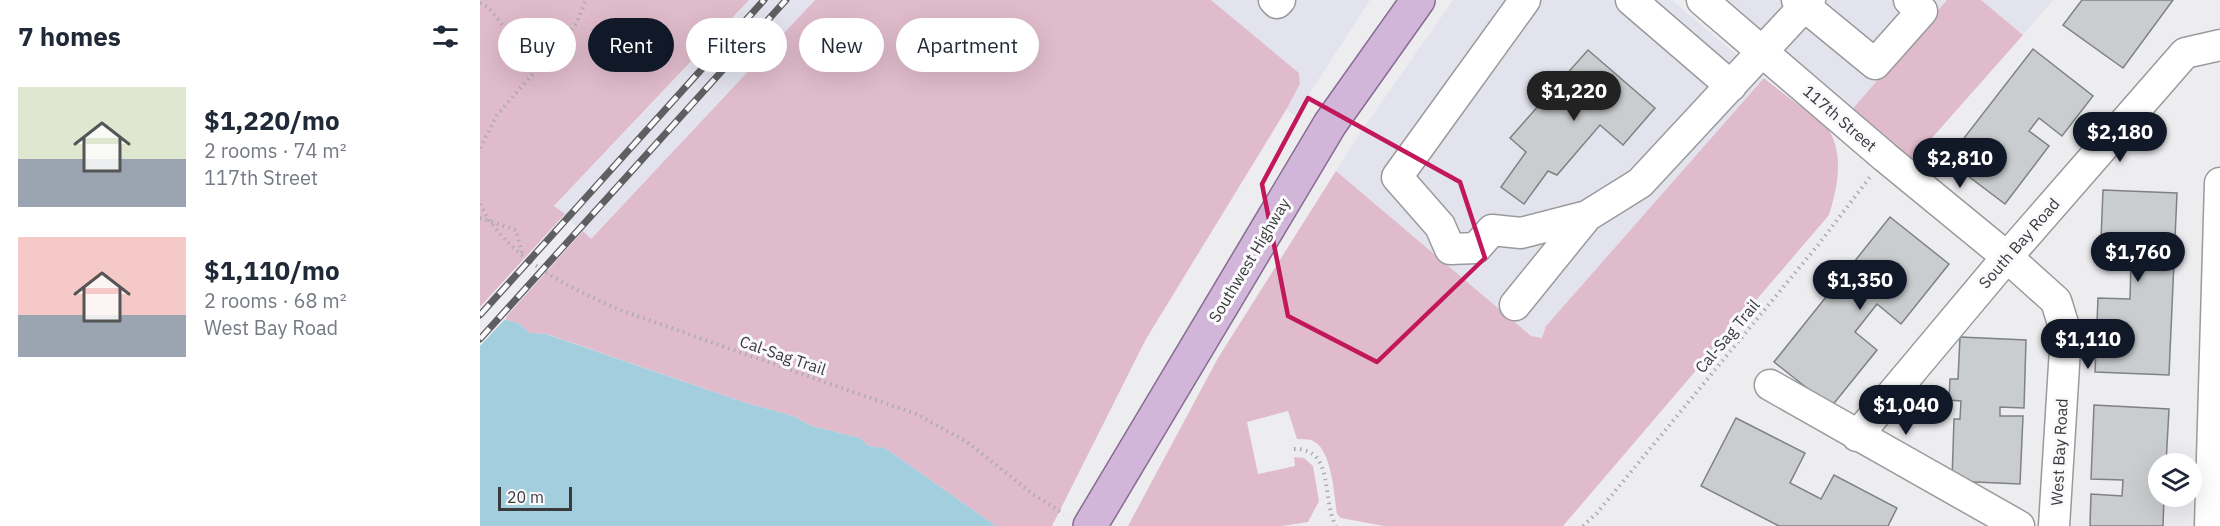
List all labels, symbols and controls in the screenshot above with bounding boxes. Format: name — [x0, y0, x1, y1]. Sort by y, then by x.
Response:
chip: Buy — [498, 18, 576, 72]
chip: Rent — [588, 18, 674, 72]
chip: Filters — [686, 18, 787, 72]
chip: New — [799, 18, 884, 72]
chip: Apartment — [896, 18, 1039, 72]
text: 7 homes — [18, 19, 121, 53]
icon: filters — [429, 20, 462, 53]
pin: $1,220 — [1525, 71, 1623, 122]
text: $1,220 — [1541, 77, 1607, 104]
street label: 117th Street — [1799, 81, 1881, 155]
text: $1,220/mo — [204, 103, 340, 137]
icon: home — [66, 111, 138, 183]
pin: $2,180 — [2071, 112, 2169, 163]
text: $2,180 — [2087, 118, 2153, 145]
text: 2 rooms · 74 m² — [204, 137, 347, 164]
pin: $2,810 — [1911, 138, 2009, 189]
text: $2,810 — [1927, 144, 1993, 171]
text: 117th Street — [204, 164, 318, 191]
street label: Southwest Highway — [1204, 194, 1294, 326]
street label: South Bay Road — [1974, 194, 2064, 292]
pin: $1,760 — [2089, 232, 2187, 283]
text: $1,760 — [2105, 238, 2171, 265]
text: $1,110/mo — [204, 253, 340, 287]
pin: $1,350 — [1811, 260, 1909, 311]
icon: home — [66, 261, 138, 333]
text: $1,350 — [1827, 266, 1893, 293]
text: 2 rooms · 68 m² — [204, 287, 347, 314]
street label: Cal-Sag Trail — [1690, 295, 1764, 377]
text: West Bay Road — [204, 314, 338, 341]
pin: $1,110 — [2039, 319, 2137, 370]
text: $1,110 — [2055, 325, 2121, 352]
street label: Cal-Sag Trail — [737, 331, 829, 379]
pin: $1,040 — [1857, 385, 1955, 436]
text: $1,040 — [1873, 391, 1939, 418]
street label: West Bay Road — [2046, 398, 2072, 506]
map controls — [2148, 453, 2202, 507]
button: layers — [2148, 453, 2202, 507]
scale bar — [498, 484, 572, 512]
text: 20 m — [507, 487, 544, 507]

